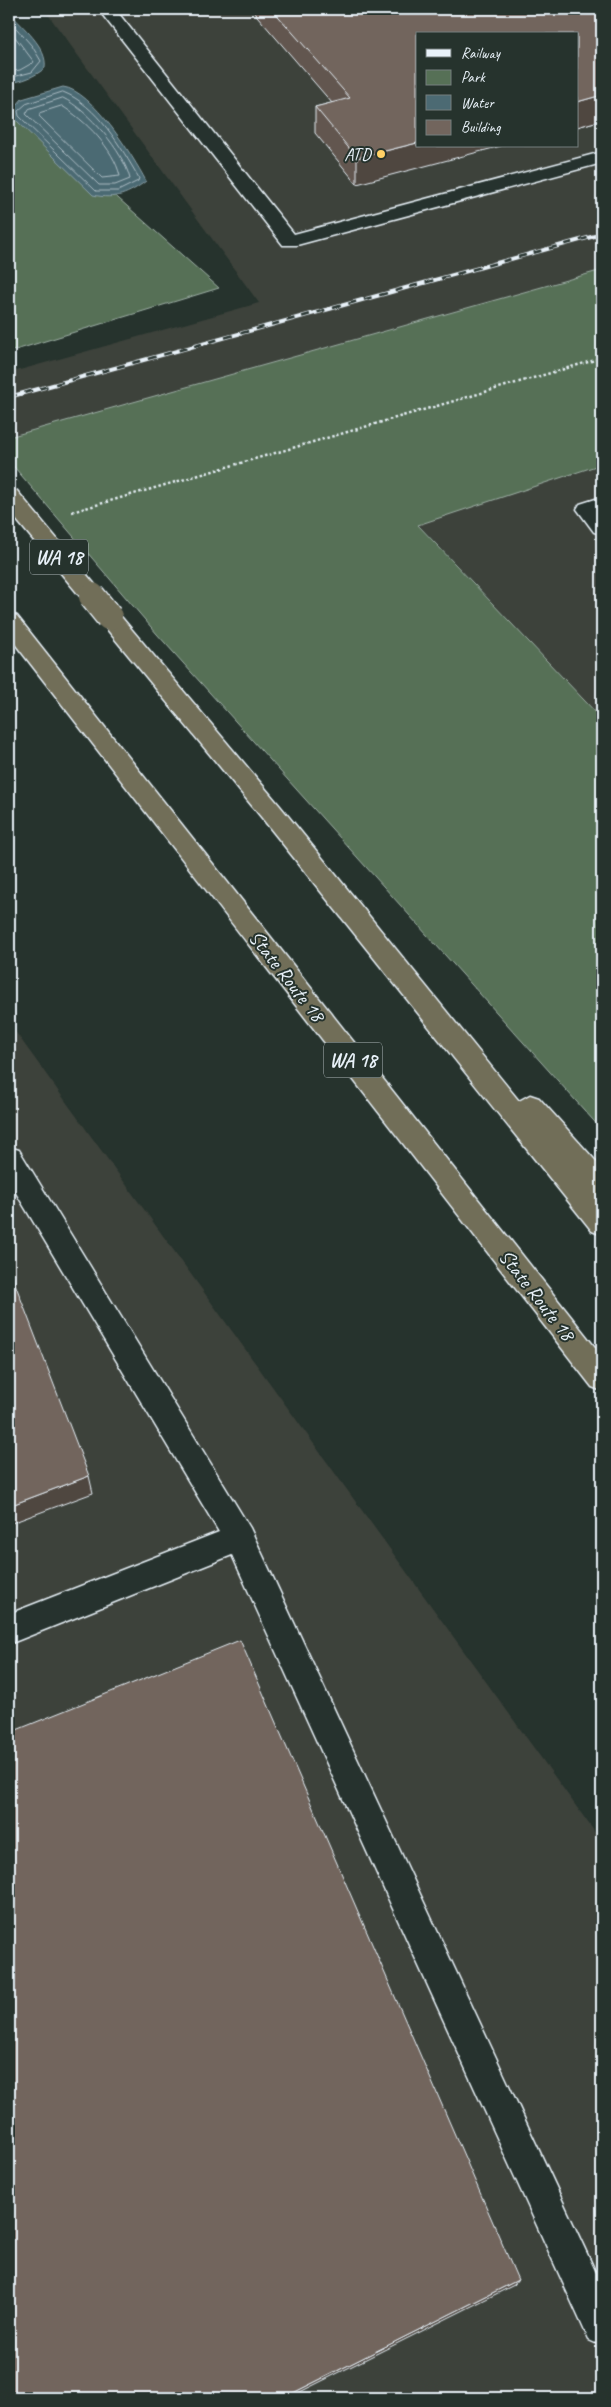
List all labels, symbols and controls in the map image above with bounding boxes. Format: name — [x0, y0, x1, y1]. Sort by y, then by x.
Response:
legend — [416, 32, 578, 148]
text: Railway — [461, 44, 502, 63]
text: Park — [461, 68, 486, 87]
text: Water — [461, 94, 495, 113]
text: Building — [461, 118, 501, 137]
place label: ATD — [344, 143, 373, 165]
marker: ATD — [375, 148, 387, 160]
road number: WA 18 — [30, 540, 88, 574]
street label: State Route 18 — [243, 925, 332, 1029]
road number: WA 18 — [324, 1042, 382, 1078]
street label: State Route 18 — [493, 1244, 582, 1348]

